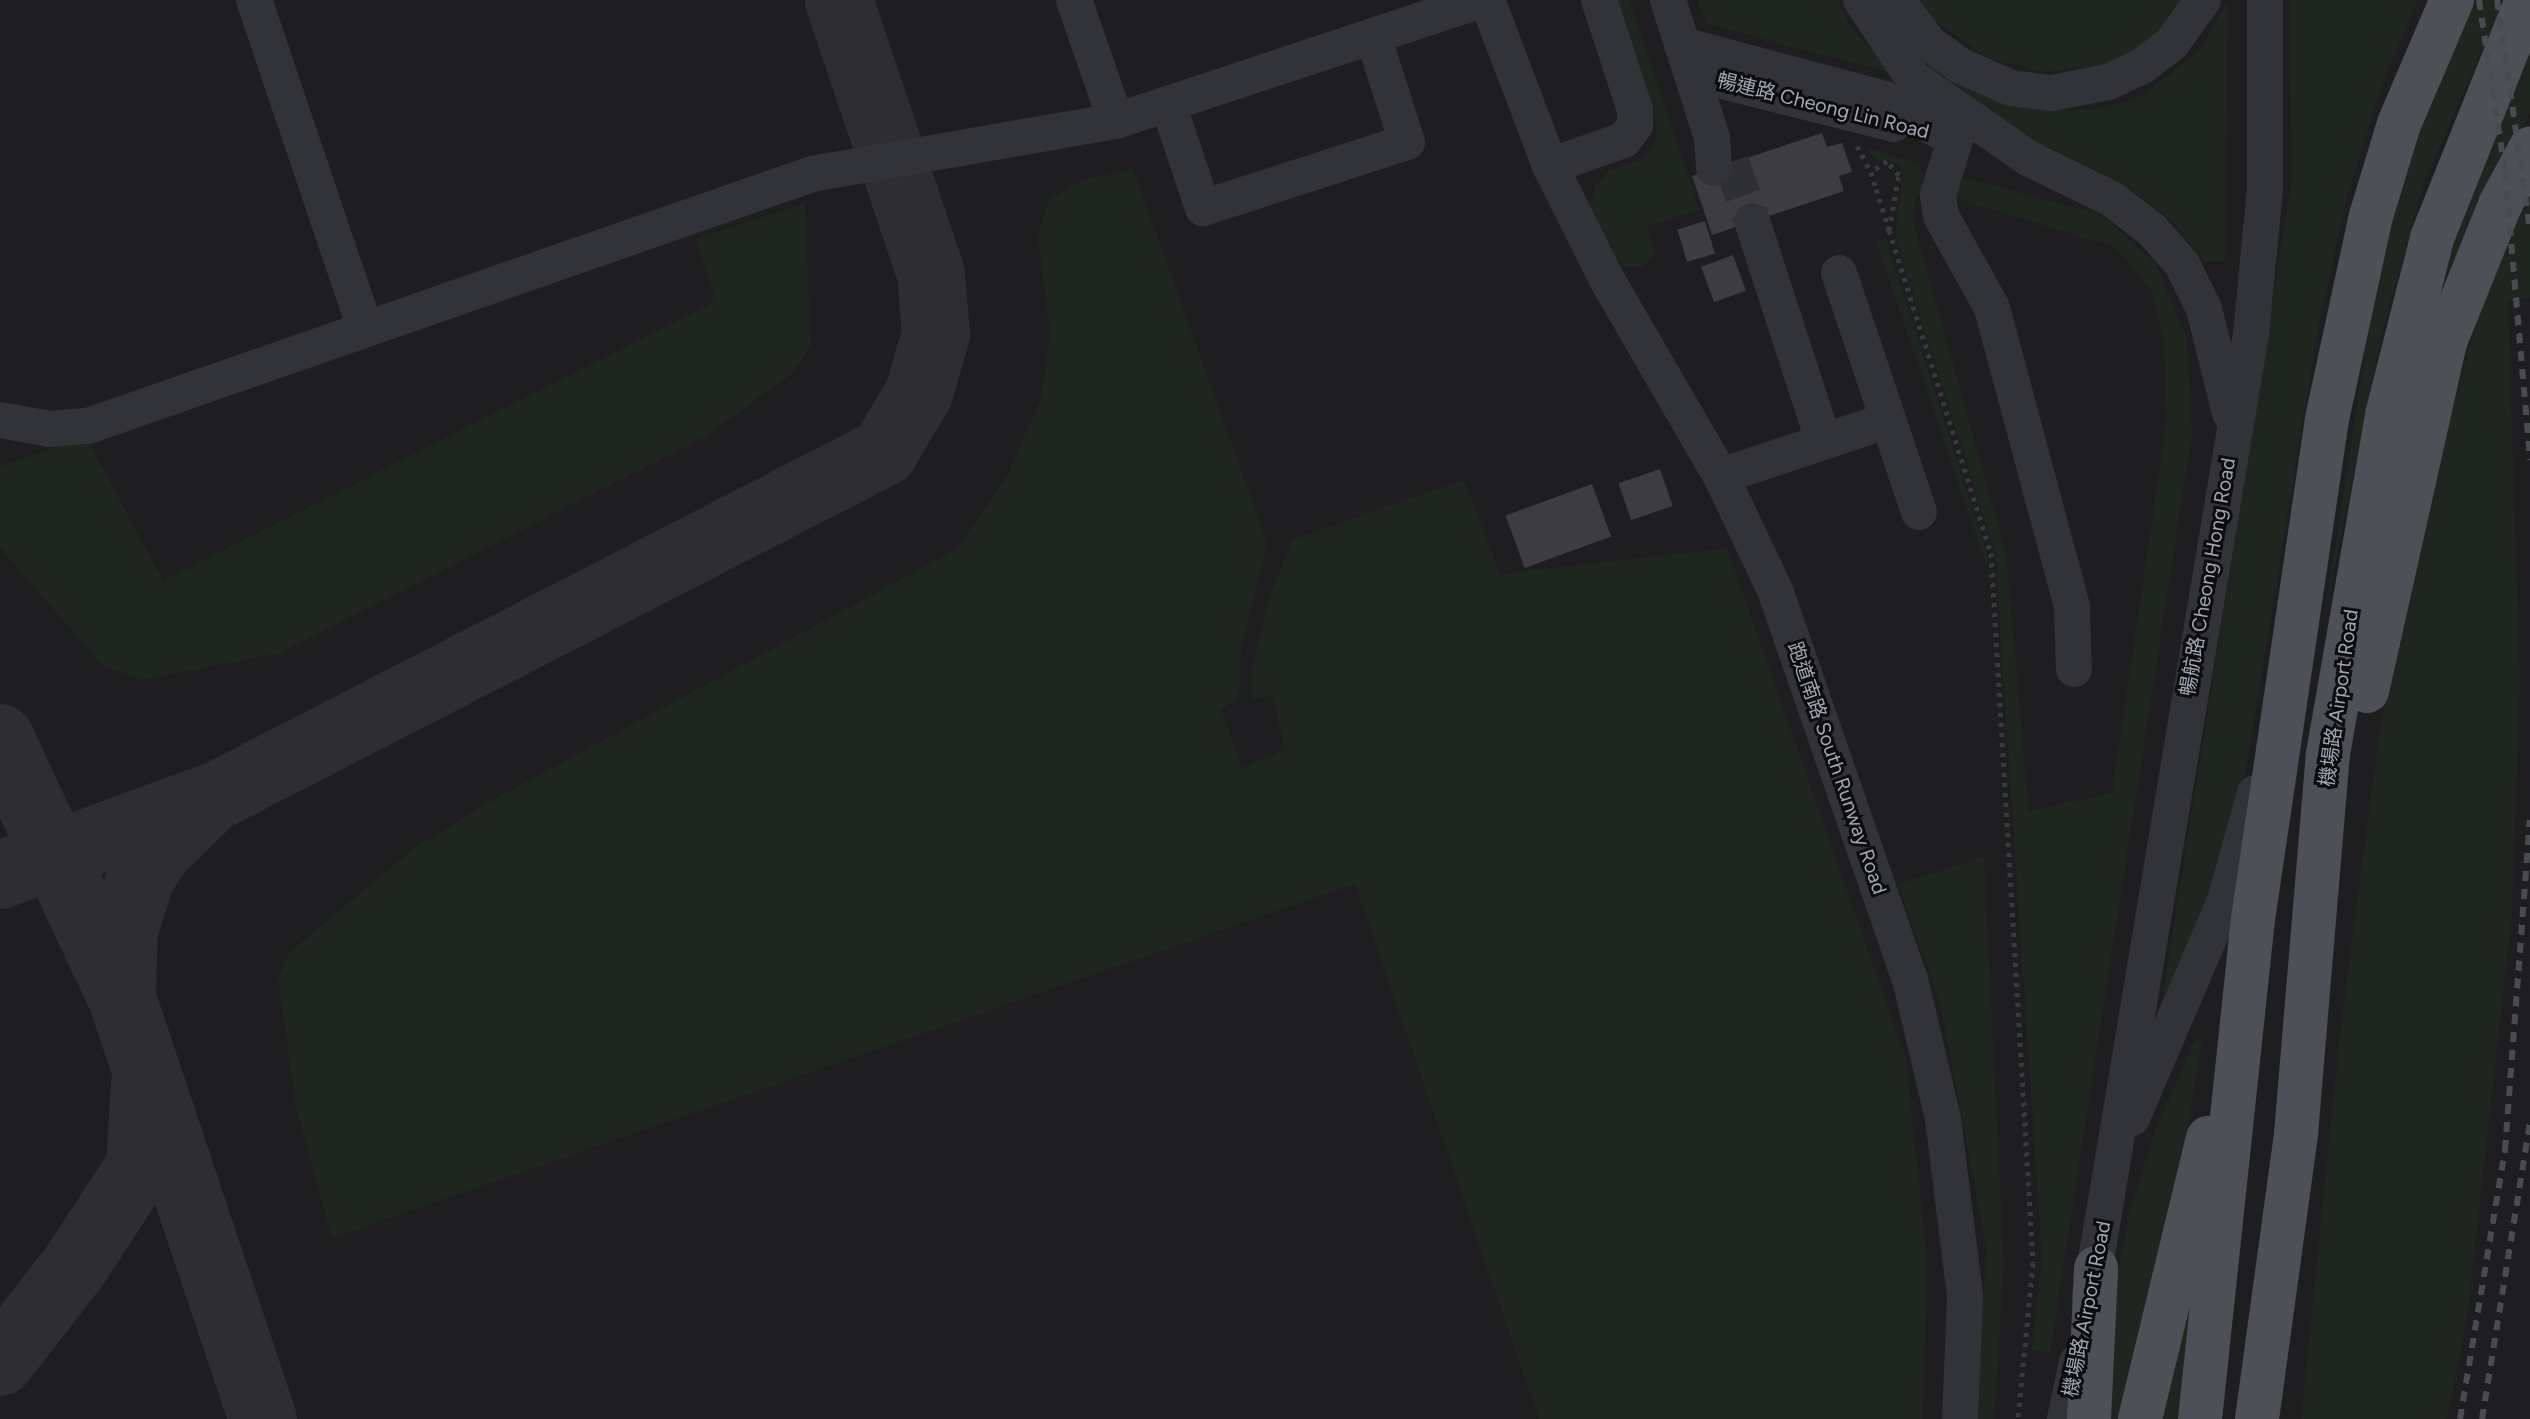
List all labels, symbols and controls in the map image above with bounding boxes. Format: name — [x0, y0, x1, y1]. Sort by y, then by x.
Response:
street label: 暢連路 Cheong Lin Road — [1714, 68, 1932, 144]
street label: 暢航路 Cheong Hong Road — [2175, 456, 2241, 698]
street label: 機場路 Airport Road — [2315, 608, 2363, 788]
street label: 跑道南路 South Runway Road — [1782, 639, 1892, 897]
street label: 機場路 Airport Road — [2058, 1219, 2116, 1399]

